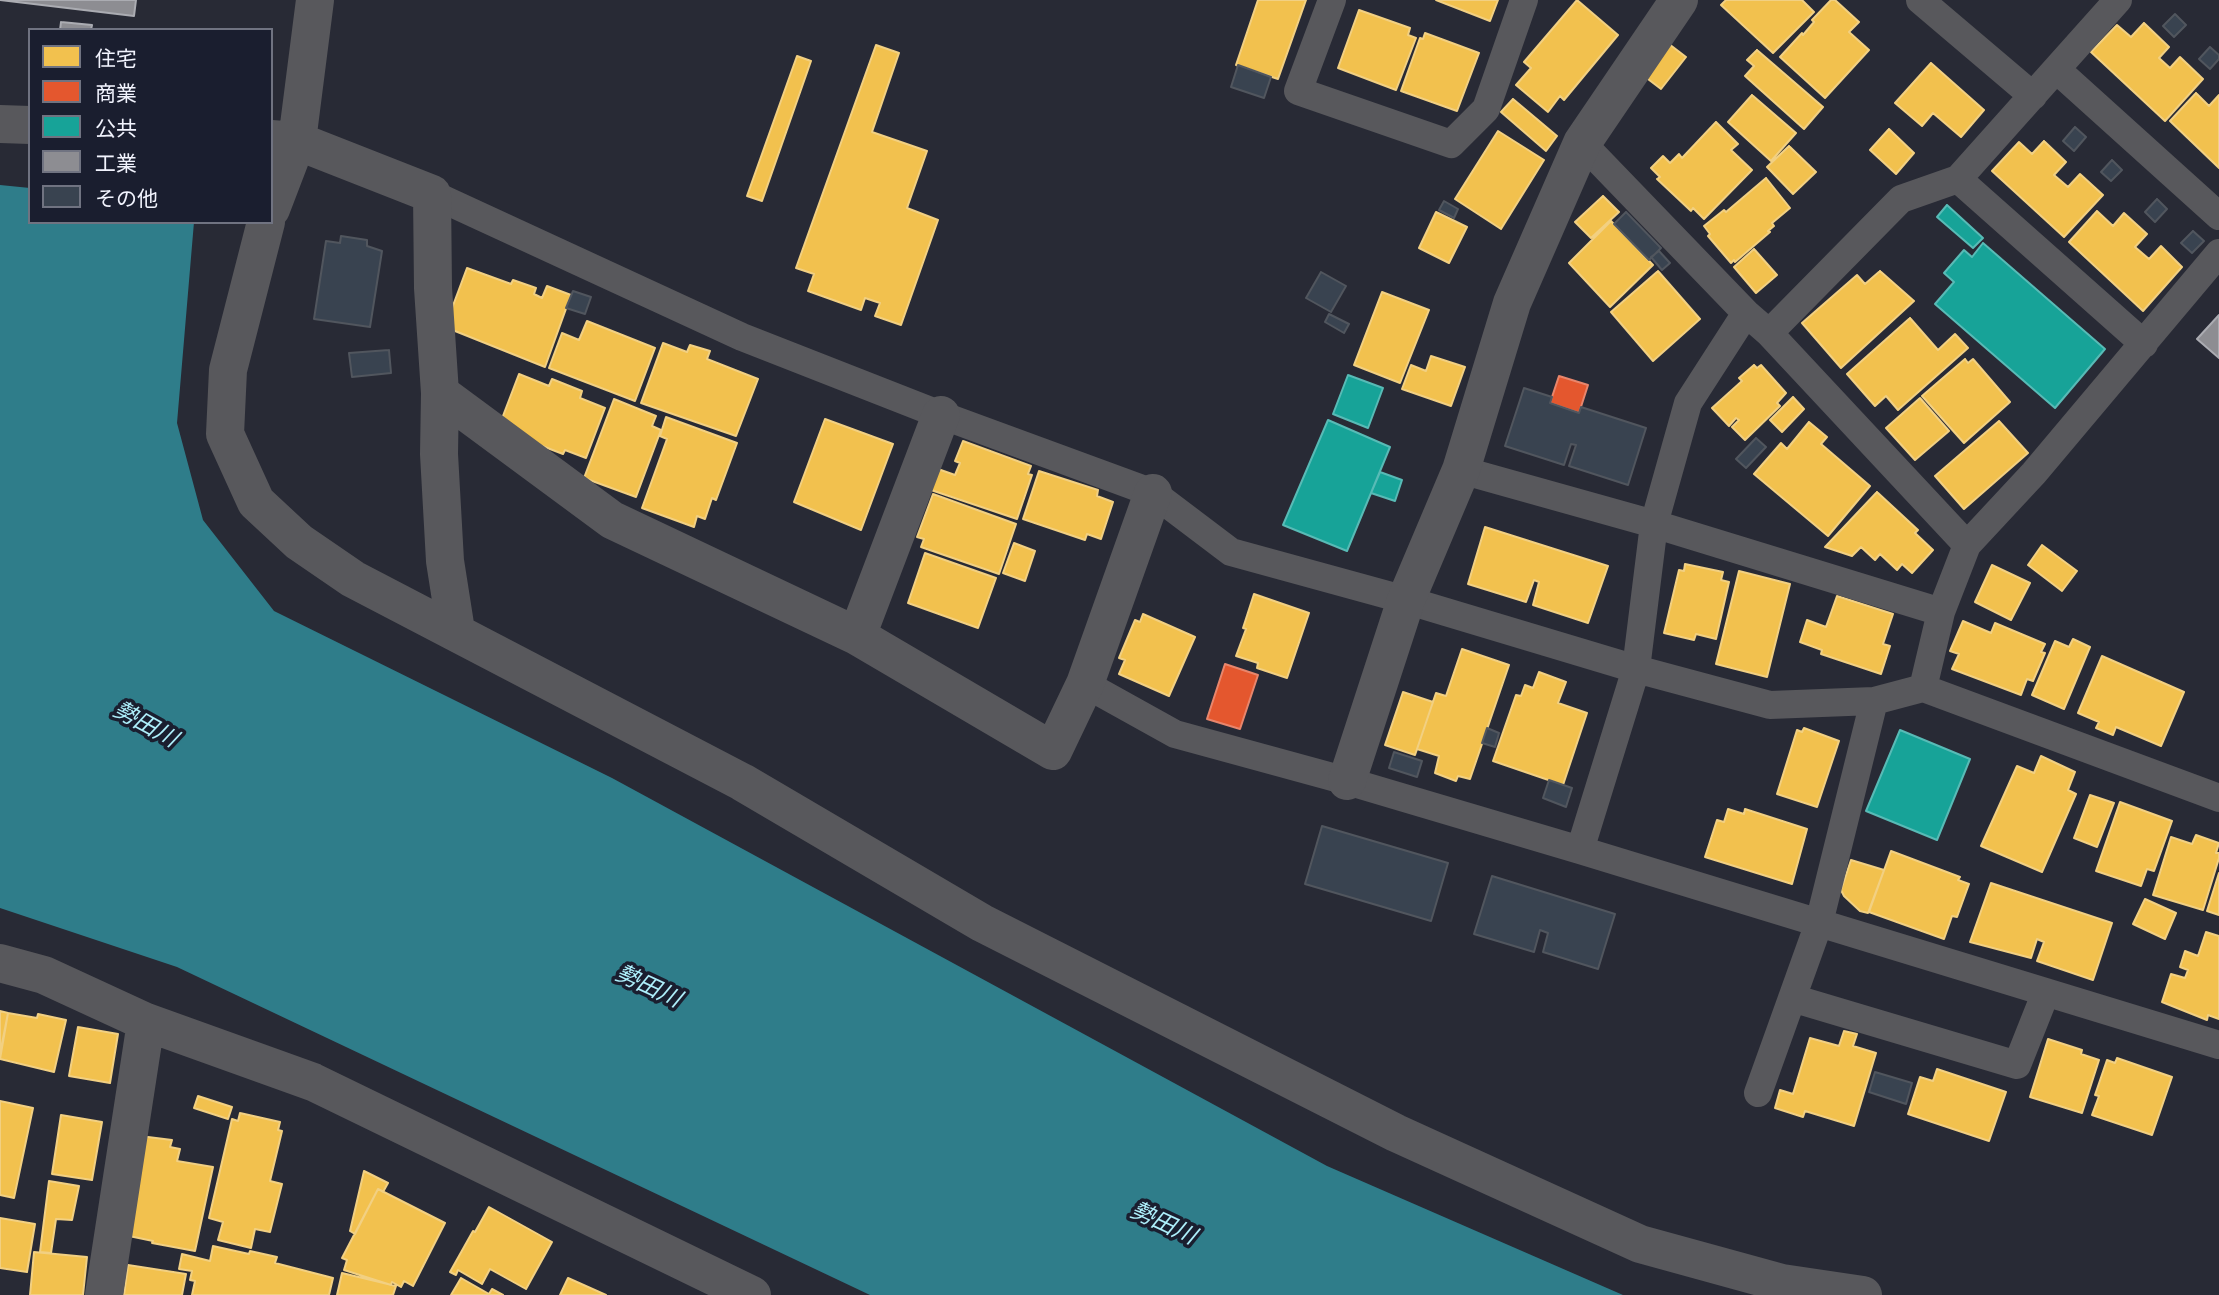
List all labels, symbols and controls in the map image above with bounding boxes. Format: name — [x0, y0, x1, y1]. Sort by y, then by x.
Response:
legend — [28, 28, 273, 224]
text: 住宅 — [95, 44, 137, 72]
text: 商業 — [95, 79, 137, 107]
text: 公共 — [95, 114, 137, 142]
text: 工業 — [95, 149, 137, 177]
text: その他 — [95, 184, 158, 212]
water label: 勢田川 — [108, 696, 182, 754]
water label: 勢田川 — [611, 960, 685, 1014]
water label: 勢田川 — [1126, 1197, 1200, 1251]

